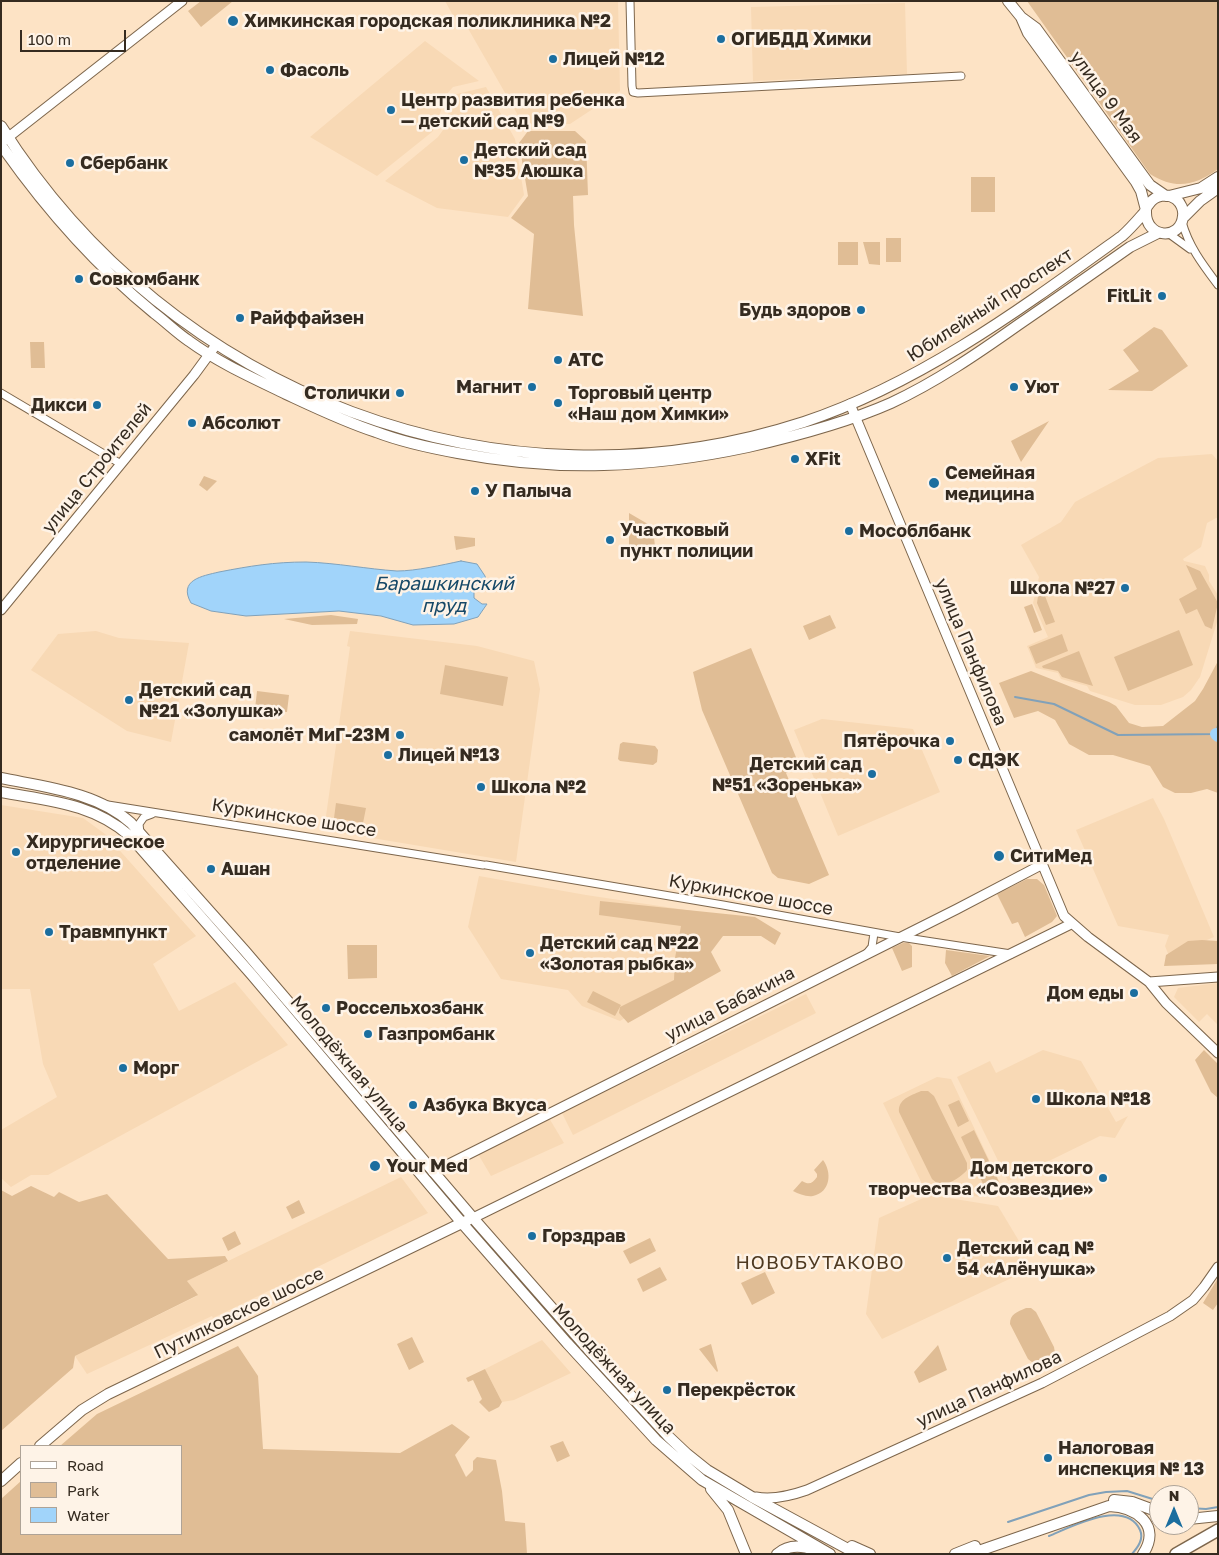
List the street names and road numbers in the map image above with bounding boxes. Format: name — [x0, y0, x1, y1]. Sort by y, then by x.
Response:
street label: улица 9 Мая — [1065, 47, 1147, 147]
street label: Юбилейный проспект — [903, 243, 1077, 367]
street label: улица Строителей — [38, 398, 156, 538]
street label: улица Панфилова — [930, 575, 1012, 729]
street label: Куркинское шоссе — [210, 794, 378, 842]
street label: Куркинское шоссе — [667, 870, 835, 920]
street label: улица Бабакина — [662, 962, 798, 1046]
street label: Молодёжная улица — [286, 991, 412, 1137]
street label: Путилковское шоссе — [151, 1262, 327, 1364]
street label: Молодёжная улица — [548, 1299, 680, 1439]
street label: улица Панфилова — [913, 1346, 1065, 1432]

